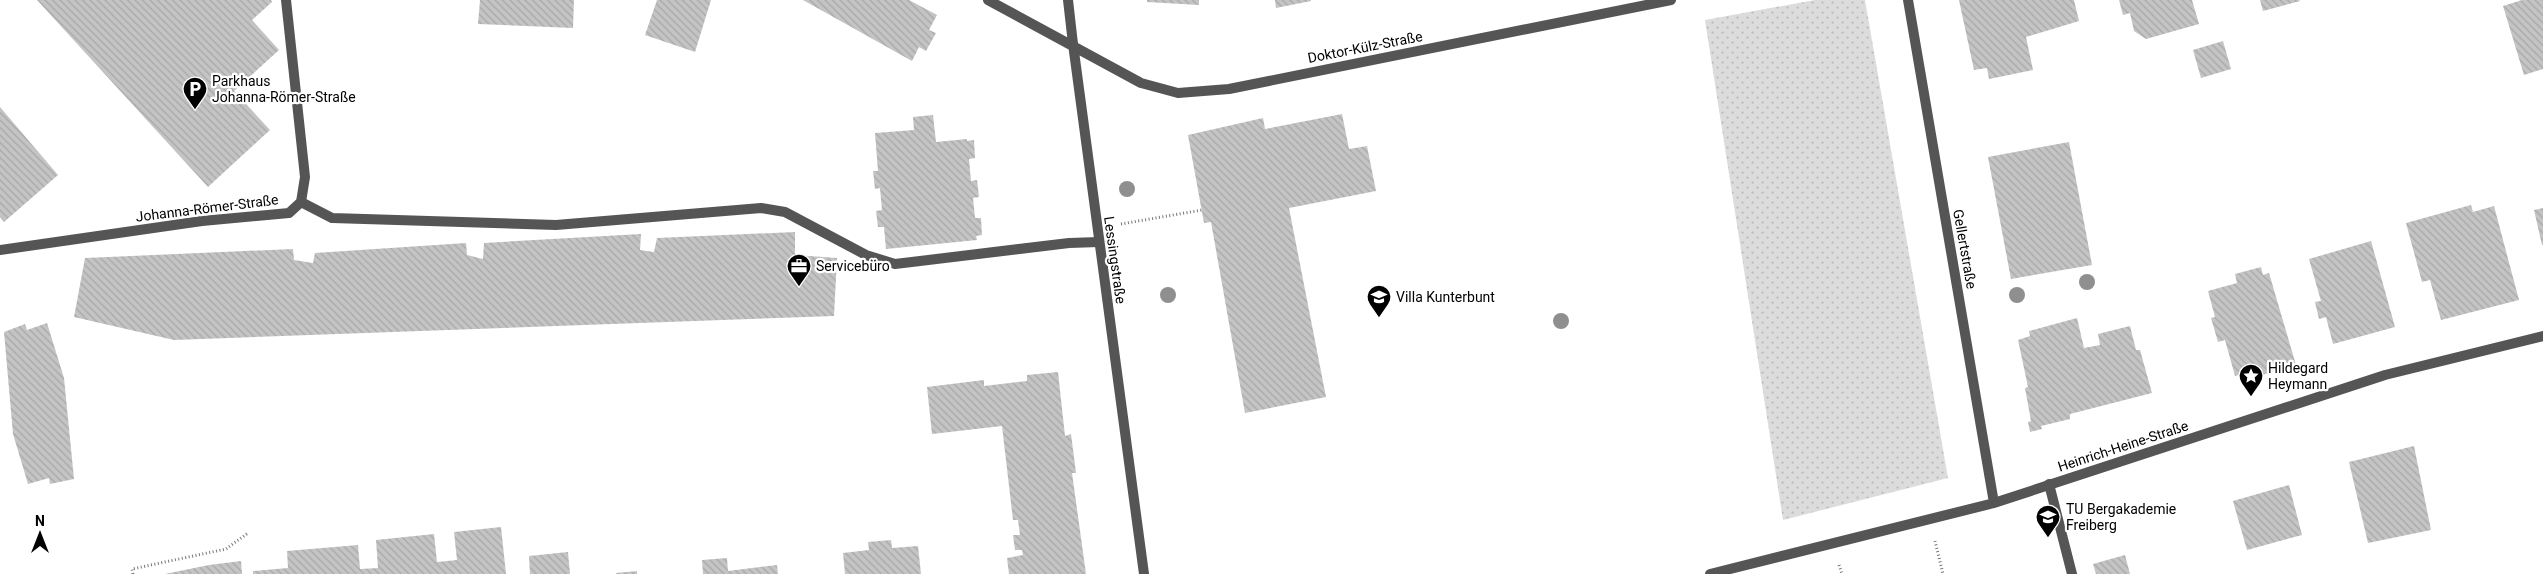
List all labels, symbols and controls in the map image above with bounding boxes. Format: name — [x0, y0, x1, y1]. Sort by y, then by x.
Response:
street label: Doktor-Külz-Straße — [1306, 28, 1424, 66]
place label: Parkhaus Johanna-Römer-Straße — [212, 73, 356, 105]
parking icon: Parkhaus Johanna-Römer-Straße — [182, 76, 208, 110]
street label: Johanna-Römer-Straße — [135, 191, 279, 225]
street label: Gellertstraße — [1950, 208, 1980, 290]
street label: Lessingstraße — [1101, 215, 1129, 305]
office icon: Servicebüro — [786, 253, 812, 287]
place label: Servicebüro — [816, 258, 890, 274]
school or university icon: Villa Kunterbunt — [1366, 284, 1392, 318]
place label: Villa Kunterbunt — [1396, 289, 1495, 305]
place label: Hildegard Heymann — [2268, 360, 2328, 392]
place icon: Hildegard Heymann — [2238, 363, 2264, 397]
street label: Heinrich-Heine-Straße — [2056, 417, 2190, 475]
place label: TU Bergakademie Freiberg — [2066, 501, 2176, 533]
school or university icon: TU Bergakademie Freiberg — [2035, 504, 2061, 538]
north arrow — [15, 509, 65, 559]
text: N — [35, 513, 45, 529]

